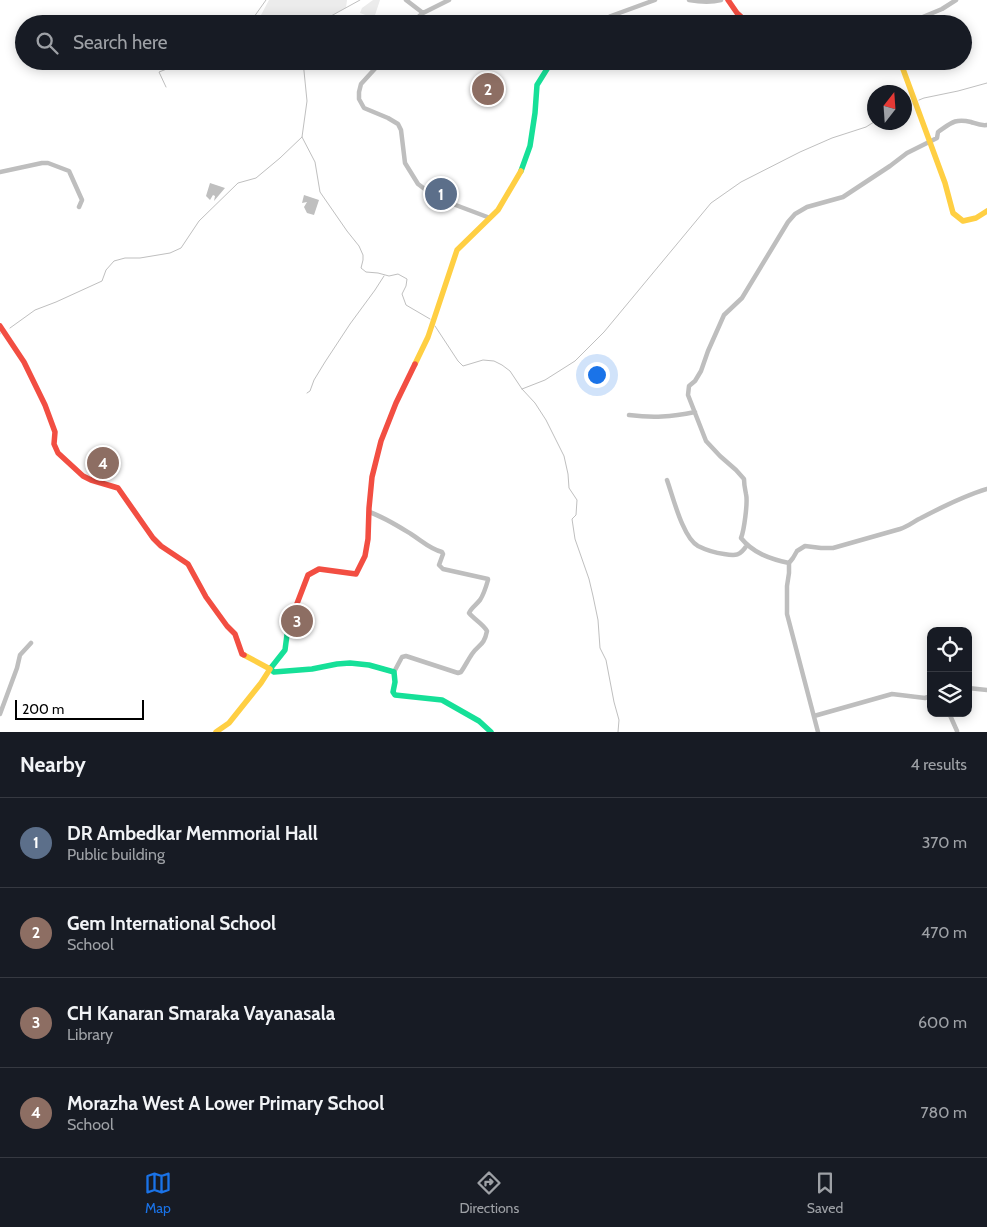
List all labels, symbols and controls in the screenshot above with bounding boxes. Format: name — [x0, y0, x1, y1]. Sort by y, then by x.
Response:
search box — [15, 15, 972, 70]
icon: search — [33, 29, 61, 57]
text: Search here — [73, 31, 167, 54]
pin: 2 — [472, 70, 504, 108]
north arrow — [867, 85, 912, 130]
pin: 1 — [425, 175, 457, 213]
your location — [584, 362, 610, 388]
pin: 4 — [87, 444, 119, 482]
pin: 3 — [281, 602, 313, 640]
map controls — [927, 627, 972, 717]
button: locate — [927, 627, 972, 672]
button: layers — [927, 672, 972, 717]
scale bar — [15, 697, 144, 720]
text: 200 m — [22, 700, 64, 718]
text: Nearby — [20, 752, 86, 777]
text: 4 results — [910, 755, 967, 774]
text: DR Ambedkar Memmorial Hall — [67, 822, 318, 845]
text: 1 — [33, 833, 39, 852]
text: 370 m — [922, 833, 967, 852]
text: Public building — [67, 845, 165, 864]
text: Gem International School — [67, 912, 276, 935]
text: 2 — [32, 923, 40, 942]
text: 470 m — [921, 923, 967, 942]
text: School — [67, 935, 114, 954]
text: CH Kanaran Smaraka Vayanasala — [67, 1002, 335, 1025]
text: 3 — [32, 1013, 40, 1032]
text: 600 m — [918, 1013, 967, 1032]
text: Library — [67, 1025, 113, 1044]
text: Morazha West A Lower Primary School — [67, 1092, 384, 1115]
text: 4 — [31, 1103, 41, 1122]
text: 780 m — [920, 1103, 967, 1122]
text: School — [67, 1115, 114, 1134]
tab: Map — [144, 1169, 172, 1217]
tab: Directions — [459, 1169, 519, 1217]
tab: Saved — [807, 1169, 843, 1217]

